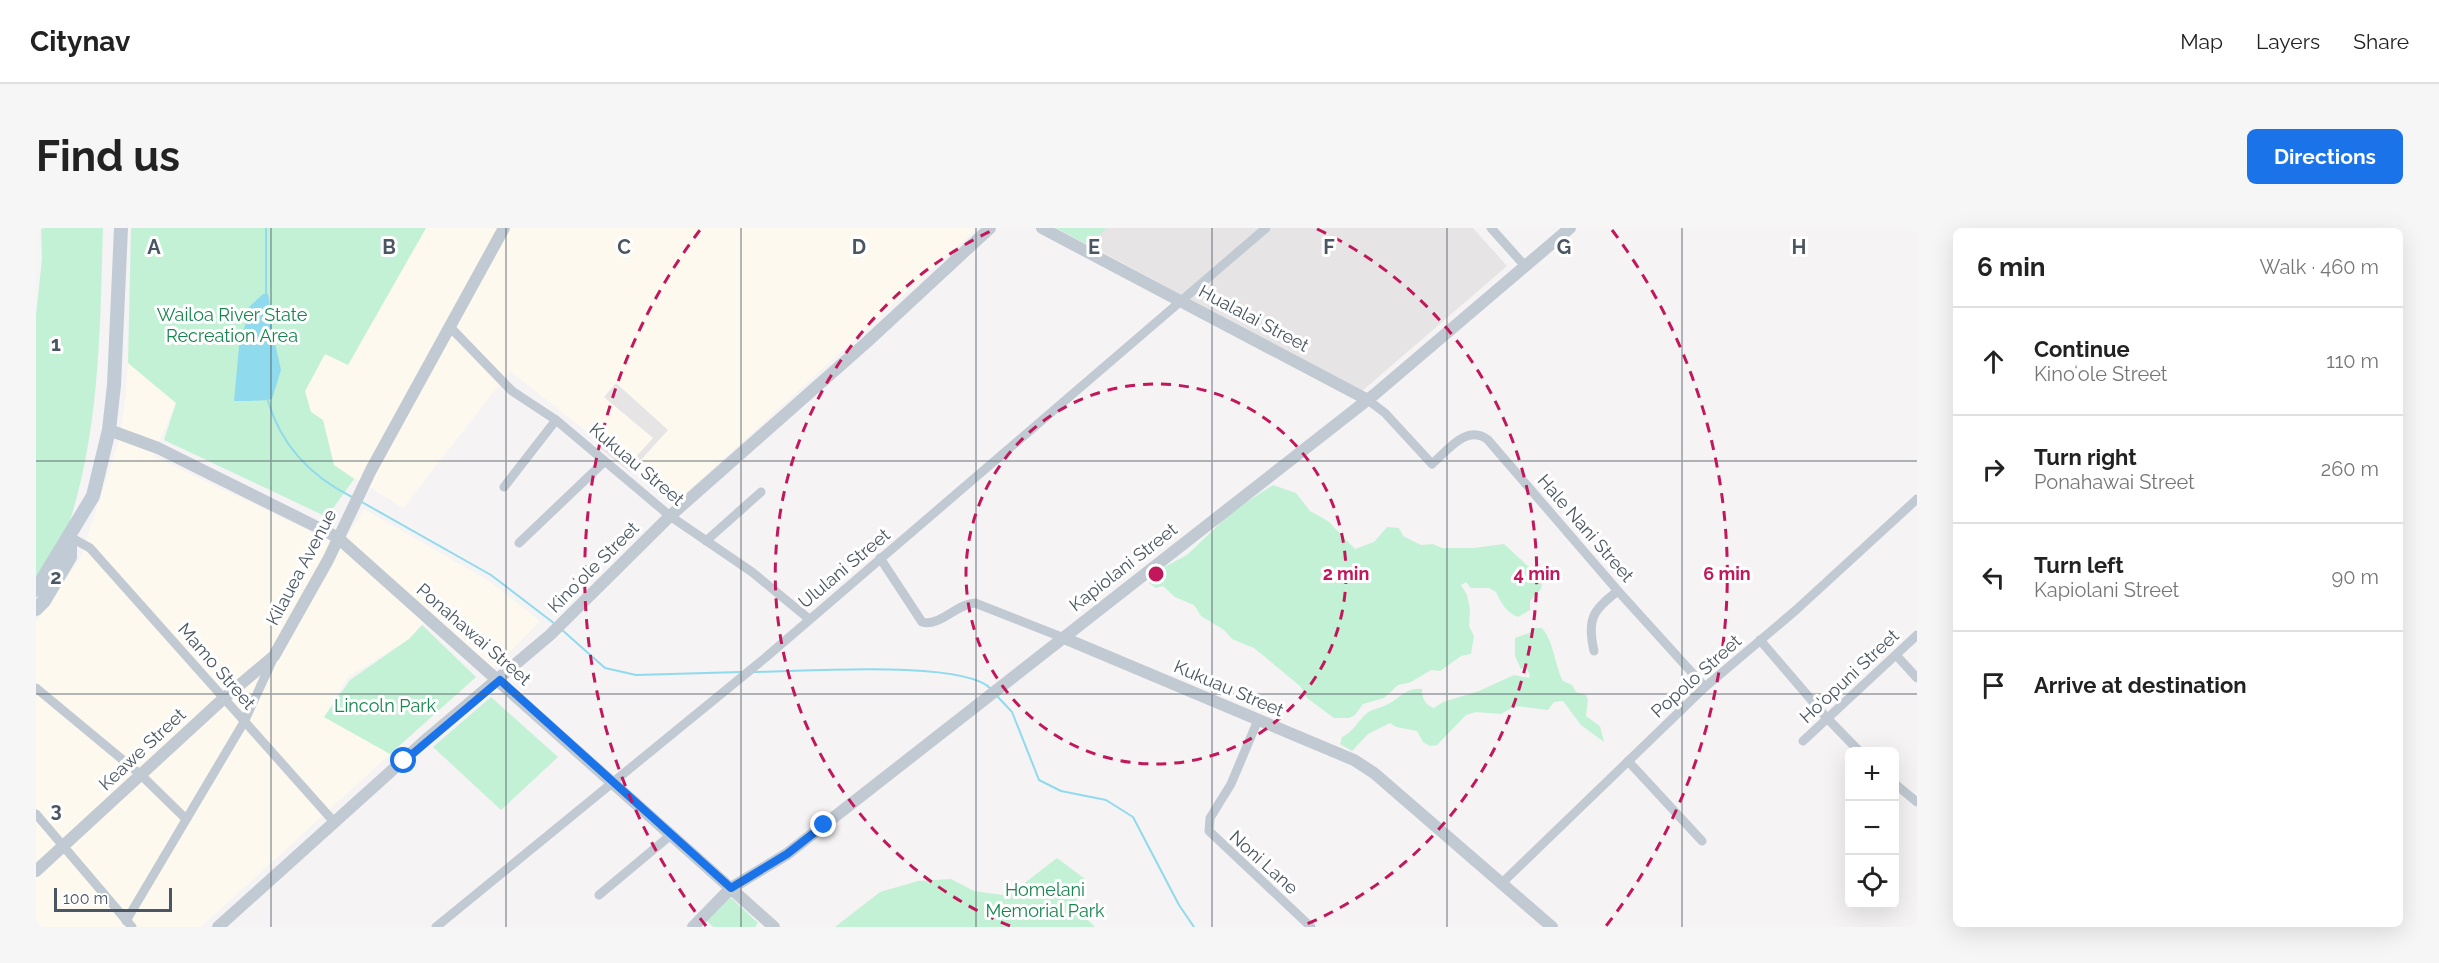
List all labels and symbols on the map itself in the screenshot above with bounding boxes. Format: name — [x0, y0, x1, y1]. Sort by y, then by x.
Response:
text: A — [147, 235, 161, 259]
text: B — [382, 235, 396, 259]
text: C — [617, 235, 631, 259]
text: D — [852, 235, 866, 259]
text: E — [1088, 235, 1100, 259]
text: F — [1323, 235, 1335, 259]
text: G — [1557, 235, 1571, 259]
text: H — [1792, 235, 1806, 259]
street label: Hualalai Street — [1195, 280, 1313, 356]
park label: Wailoa River State Recreation Area — [157, 304, 308, 346]
text: 1 — [51, 332, 61, 356]
street label: Kukuau Street — [585, 418, 689, 510]
street label: Hale Nani Street — [1534, 470, 1638, 586]
street label: Kilauea Avenue — [262, 505, 341, 629]
street label: Kinoʻole Street — [543, 517, 643, 617]
street label: Kapiolani Street — [1065, 518, 1181, 616]
street label: Ululani Street — [794, 524, 894, 612]
text: 2 min — [1323, 563, 1369, 584]
text: 4 min — [1514, 563, 1560, 584]
text: 6 min — [1703, 563, 1751, 584]
centre of rings — [1146, 564, 1166, 584]
text: 2 — [50, 565, 62, 589]
street label: Ponahawai Street — [413, 579, 535, 689]
street label: Mamo Street — [174, 619, 260, 713]
street label: Ho'opuni Street — [1795, 625, 1903, 727]
street label: Popolo Street — [1647, 630, 1745, 722]
street label: Kukuau Street — [1171, 655, 1287, 721]
park label: Lincoln Park — [334, 695, 437, 716]
street label: Keawe Street — [94, 704, 190, 794]
route start — [390, 747, 416, 773]
text: 3 — [50, 798, 62, 822]
route end — [810, 811, 836, 837]
street label: Noni Lane — [1225, 826, 1303, 898]
park label: Homelani Memorial Park — [985, 879, 1105, 921]
scale bar — [54, 885, 172, 912]

